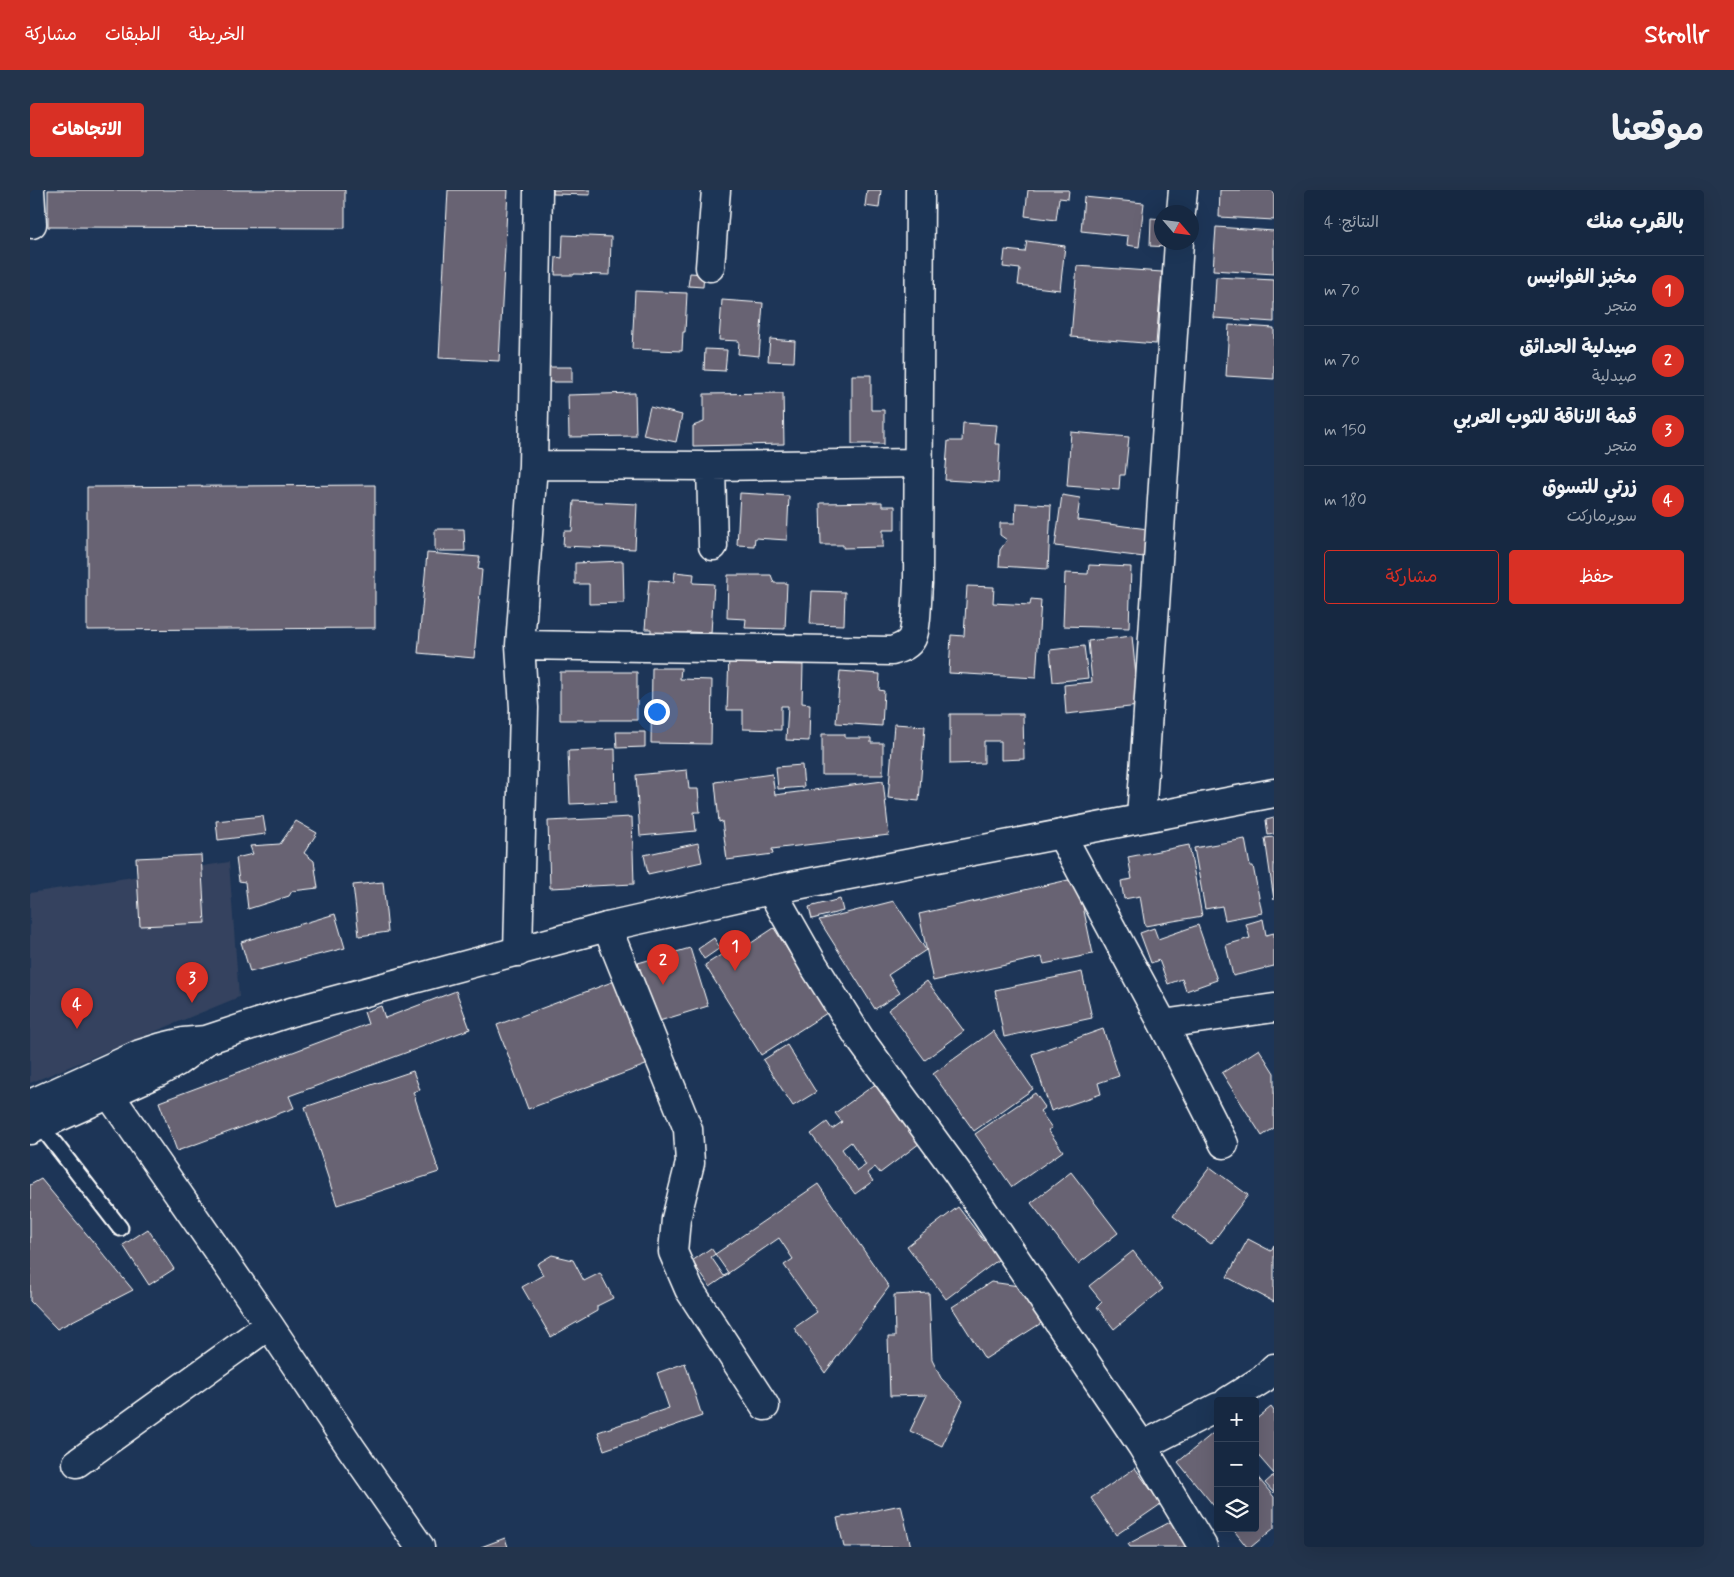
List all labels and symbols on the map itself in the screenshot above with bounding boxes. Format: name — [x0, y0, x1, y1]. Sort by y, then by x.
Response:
north arrow — [1154, 205, 1199, 250]
your location — [644, 699, 670, 725]
pin: 1 — [719, 930, 751, 971]
pin: 2 — [647, 944, 679, 985]
pin: 3 — [176, 962, 208, 1003]
pin: 4 — [61, 988, 93, 1029]

